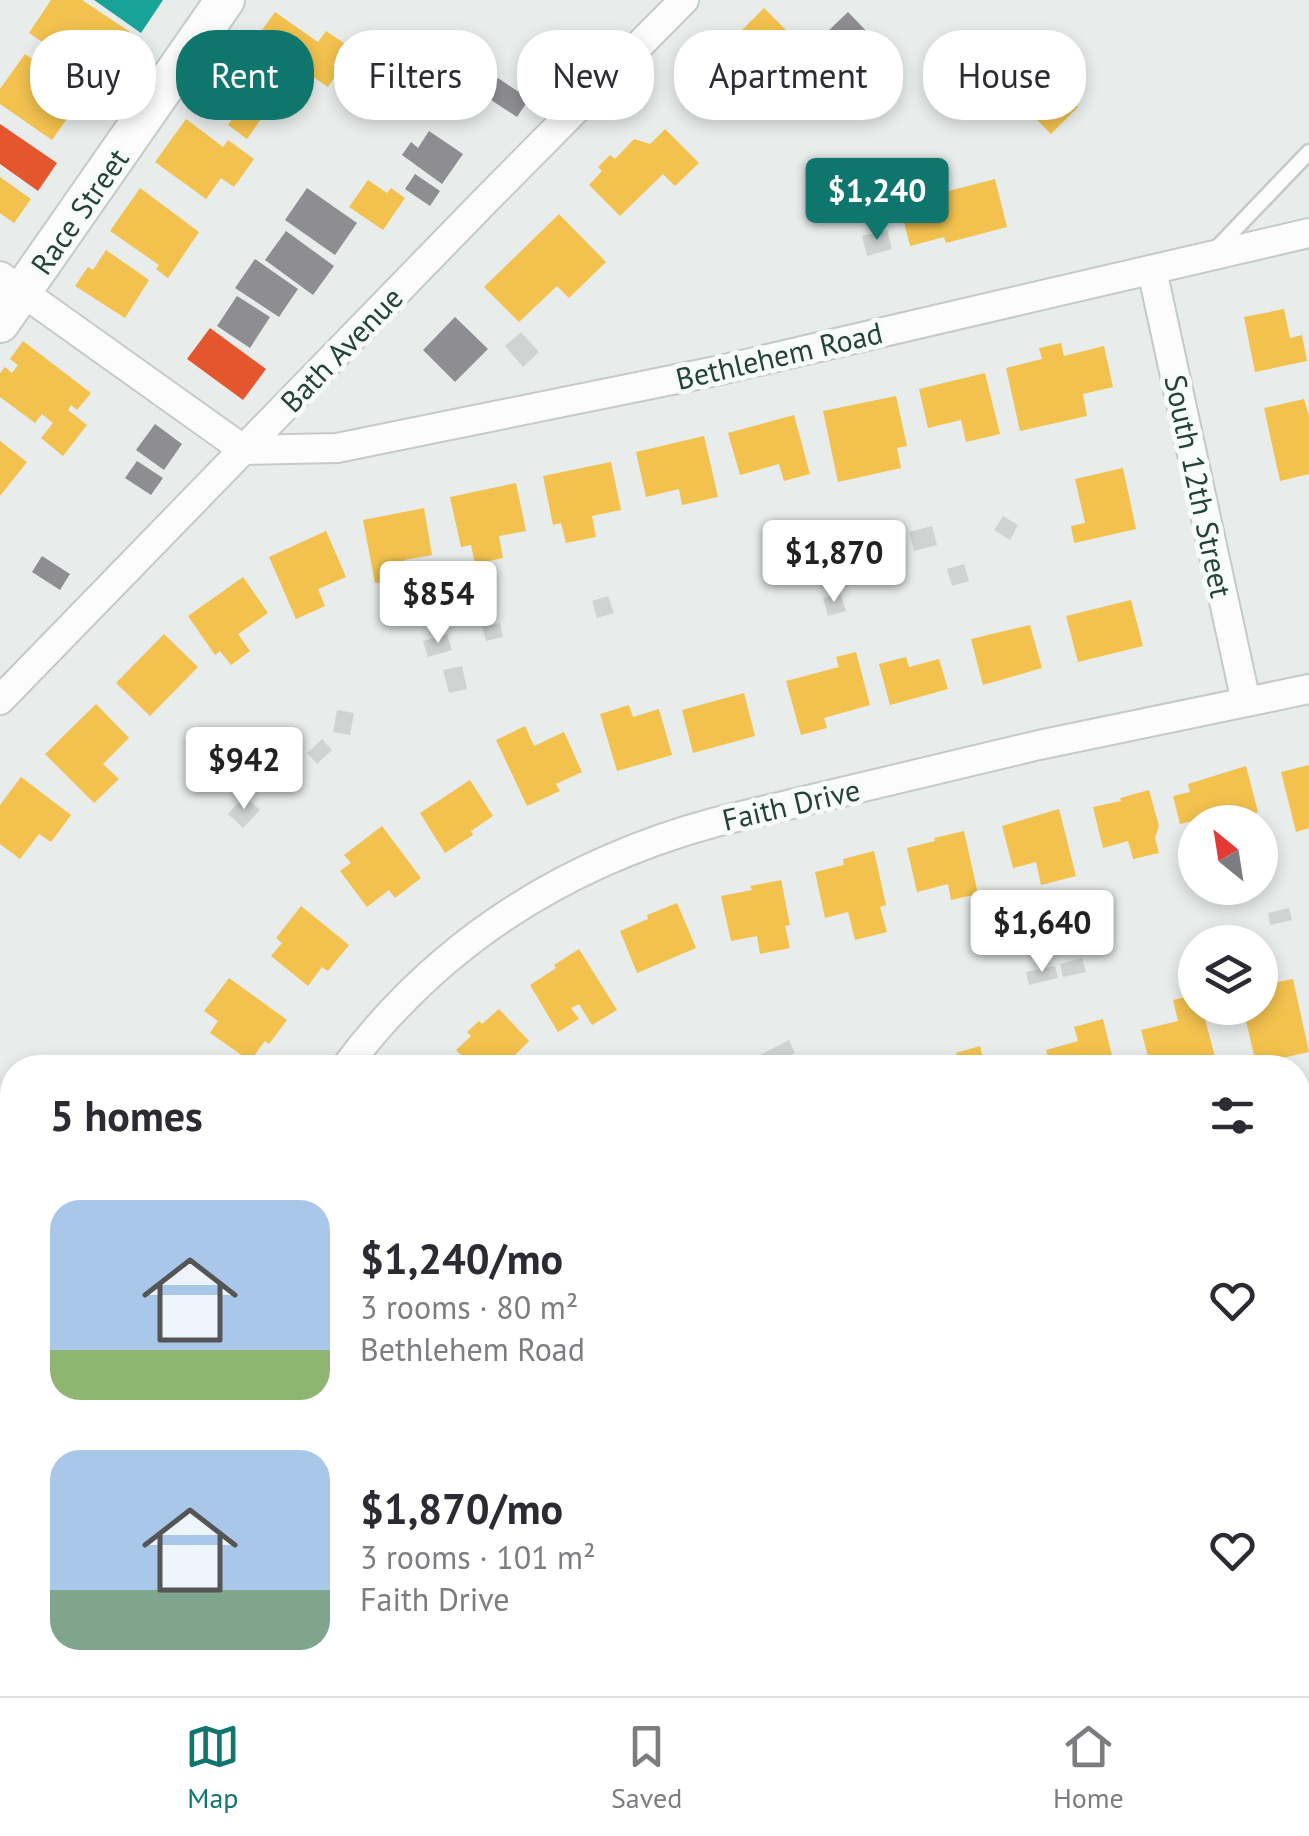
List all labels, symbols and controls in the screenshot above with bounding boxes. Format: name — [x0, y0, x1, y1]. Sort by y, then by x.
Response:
chip: Buy — [30, 30, 156, 120]
chip: Rent — [176, 30, 314, 120]
chip: Filters — [334, 30, 497, 120]
chip: New — [517, 30, 654, 120]
chip: Apartment — [674, 30, 903, 120]
chip: House — [923, 30, 1086, 120]
street label: Race Street — [21, 140, 137, 282]
pin: $1,240 — [796, 158, 958, 243]
text: $1,240 — [828, 169, 926, 211]
street label: Bath Avenue — [271, 278, 411, 420]
street label: Bethlehem Road — [672, 312, 886, 398]
street label: South 12th Street — [1156, 371, 1242, 601]
pin: $1,870 — [753, 520, 915, 605]
text: $1,870 — [785, 531, 883, 573]
pin: $854 — [379, 561, 497, 646]
text: $854 — [402, 572, 474, 614]
pin: $942 — [185, 727, 303, 812]
text: $942 — [208, 738, 280, 780]
street label: Faith Drive — [718, 769, 864, 839]
north arrow — [1178, 805, 1278, 905]
map controls — [1178, 805, 1278, 1025]
pin: $1,640 — [961, 890, 1123, 975]
text: $1,640 — [993, 901, 1091, 943]
button: layers — [1178, 925, 1278, 1025]
text: 5 homes — [50, 1088, 203, 1143]
icon: filters — [1205, 1088, 1260, 1143]
text: $1,240/mo — [360, 1231, 563, 1286]
icon: home — [130, 1240, 250, 1360]
icon: heart — [1205, 1273, 1260, 1328]
text: 3 rooms · 80 m² — [360, 1286, 578, 1328]
text: Bethlehem Road — [360, 1328, 585, 1370]
text: $1,870/mo — [360, 1481, 563, 1536]
icon: home — [130, 1490, 250, 1610]
icon: heart — [1205, 1523, 1260, 1578]
text: 3 rooms · 101 m² — [360, 1536, 596, 1578]
text: Faith Drive — [360, 1578, 510, 1620]
tab: Map — [185, 1719, 240, 1816]
tab: Saved — [611, 1719, 682, 1816]
tab: Home — [1053, 1719, 1124, 1816]

